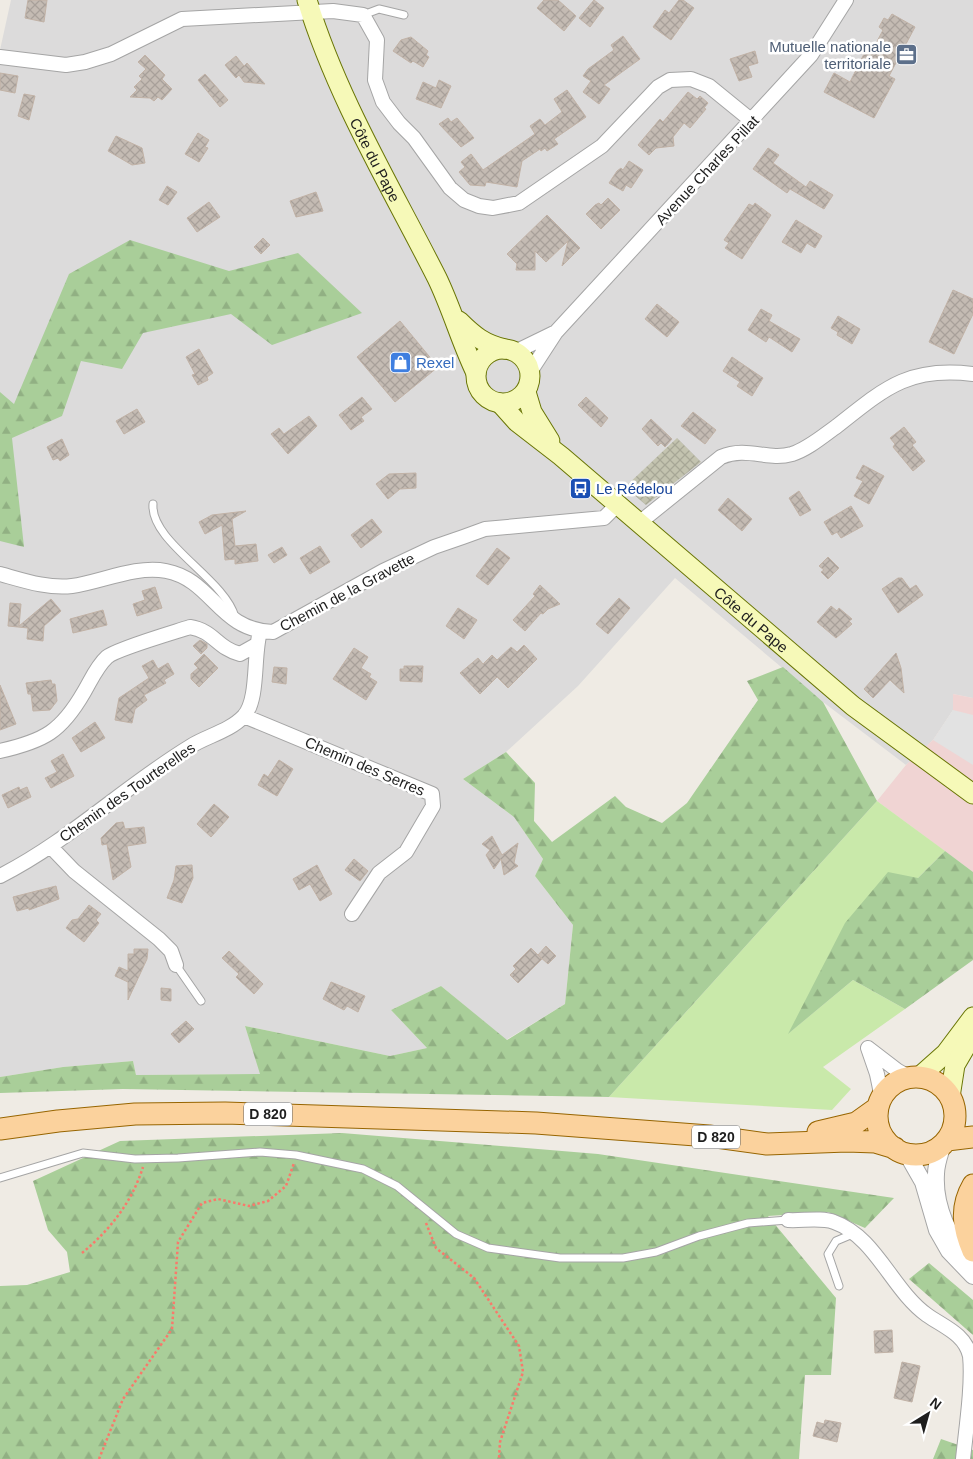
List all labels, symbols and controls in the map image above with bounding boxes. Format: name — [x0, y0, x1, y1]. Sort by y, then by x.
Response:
place label: Mutuelle nationale territoriale — [769, 38, 891, 72]
office icon: Mutuelle nationale territoriale — [895, 43, 919, 67]
street label: Avenue Charles Pillat — [652, 111, 763, 228]
street label: Côte du Pape — [347, 115, 404, 204]
shop icon: Rexel — [388, 350, 412, 374]
place label: Rexel — [416, 354, 454, 371]
bus stop icon: Le Rédelou — [568, 476, 592, 500]
place label: Le Rédelou — [596, 480, 673, 497]
street label: Chemin de la Gravette — [277, 549, 417, 635]
street label: Côte du Pape — [711, 583, 792, 655]
street label: Chemin des Serres — [303, 733, 427, 799]
street label: Chemin des Tourterelles — [56, 739, 198, 845]
road number: D 820 — [244, 1102, 292, 1126]
road number: D 820 — [692, 1126, 740, 1148]
north arrow — [903, 1389, 953, 1439]
text: N — [927, 1394, 945, 1413]

